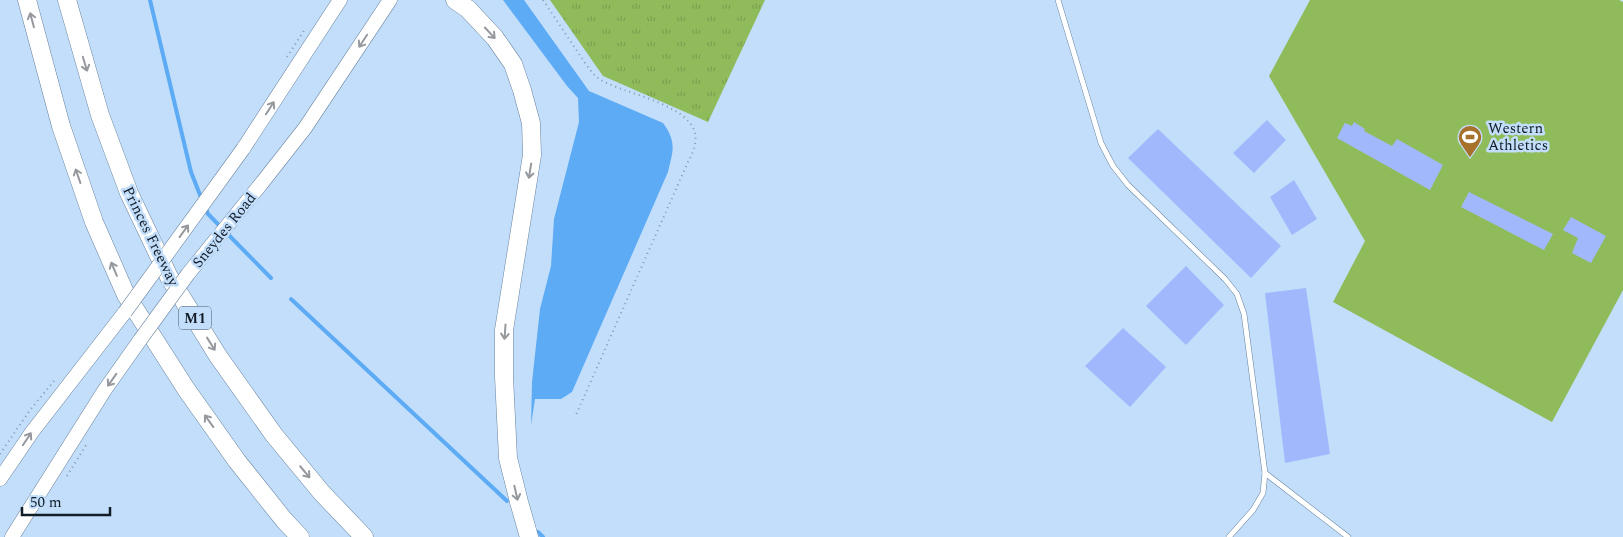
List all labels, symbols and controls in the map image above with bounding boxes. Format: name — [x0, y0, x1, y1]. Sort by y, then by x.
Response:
one-way arrow — [26, 13, 36, 29]
one-way arrow — [484, 27, 496, 39]
one-way arrow — [358, 34, 368, 48]
one-way arrow — [81, 55, 91, 71]
one-way arrow — [265, 102, 275, 116]
place label: Western Athletics — [1488, 117, 1548, 157]
sports icon: Western Athletics — [1457, 124, 1483, 158]
one-way arrow — [525, 163, 535, 179]
one-way arrow — [73, 168, 83, 184]
street label: Princes Freeway — [116, 182, 185, 291]
street label: Sneydes Road — [187, 188, 262, 273]
one-way arrow — [179, 224, 190, 238]
one-way arrow — [109, 261, 118, 276]
road number: M1 — [179, 306, 211, 330]
one-way arrow — [500, 323, 510, 339]
one-way arrow — [206, 336, 216, 350]
one-way arrow — [107, 373, 117, 387]
one-way arrow — [204, 414, 214, 428]
one-way arrow — [22, 432, 32, 446]
one-way arrow — [299, 465, 310, 478]
scale bar — [22, 484, 110, 516]
one-way arrow — [512, 485, 521, 501]
text: 50 m — [30, 491, 62, 514]

